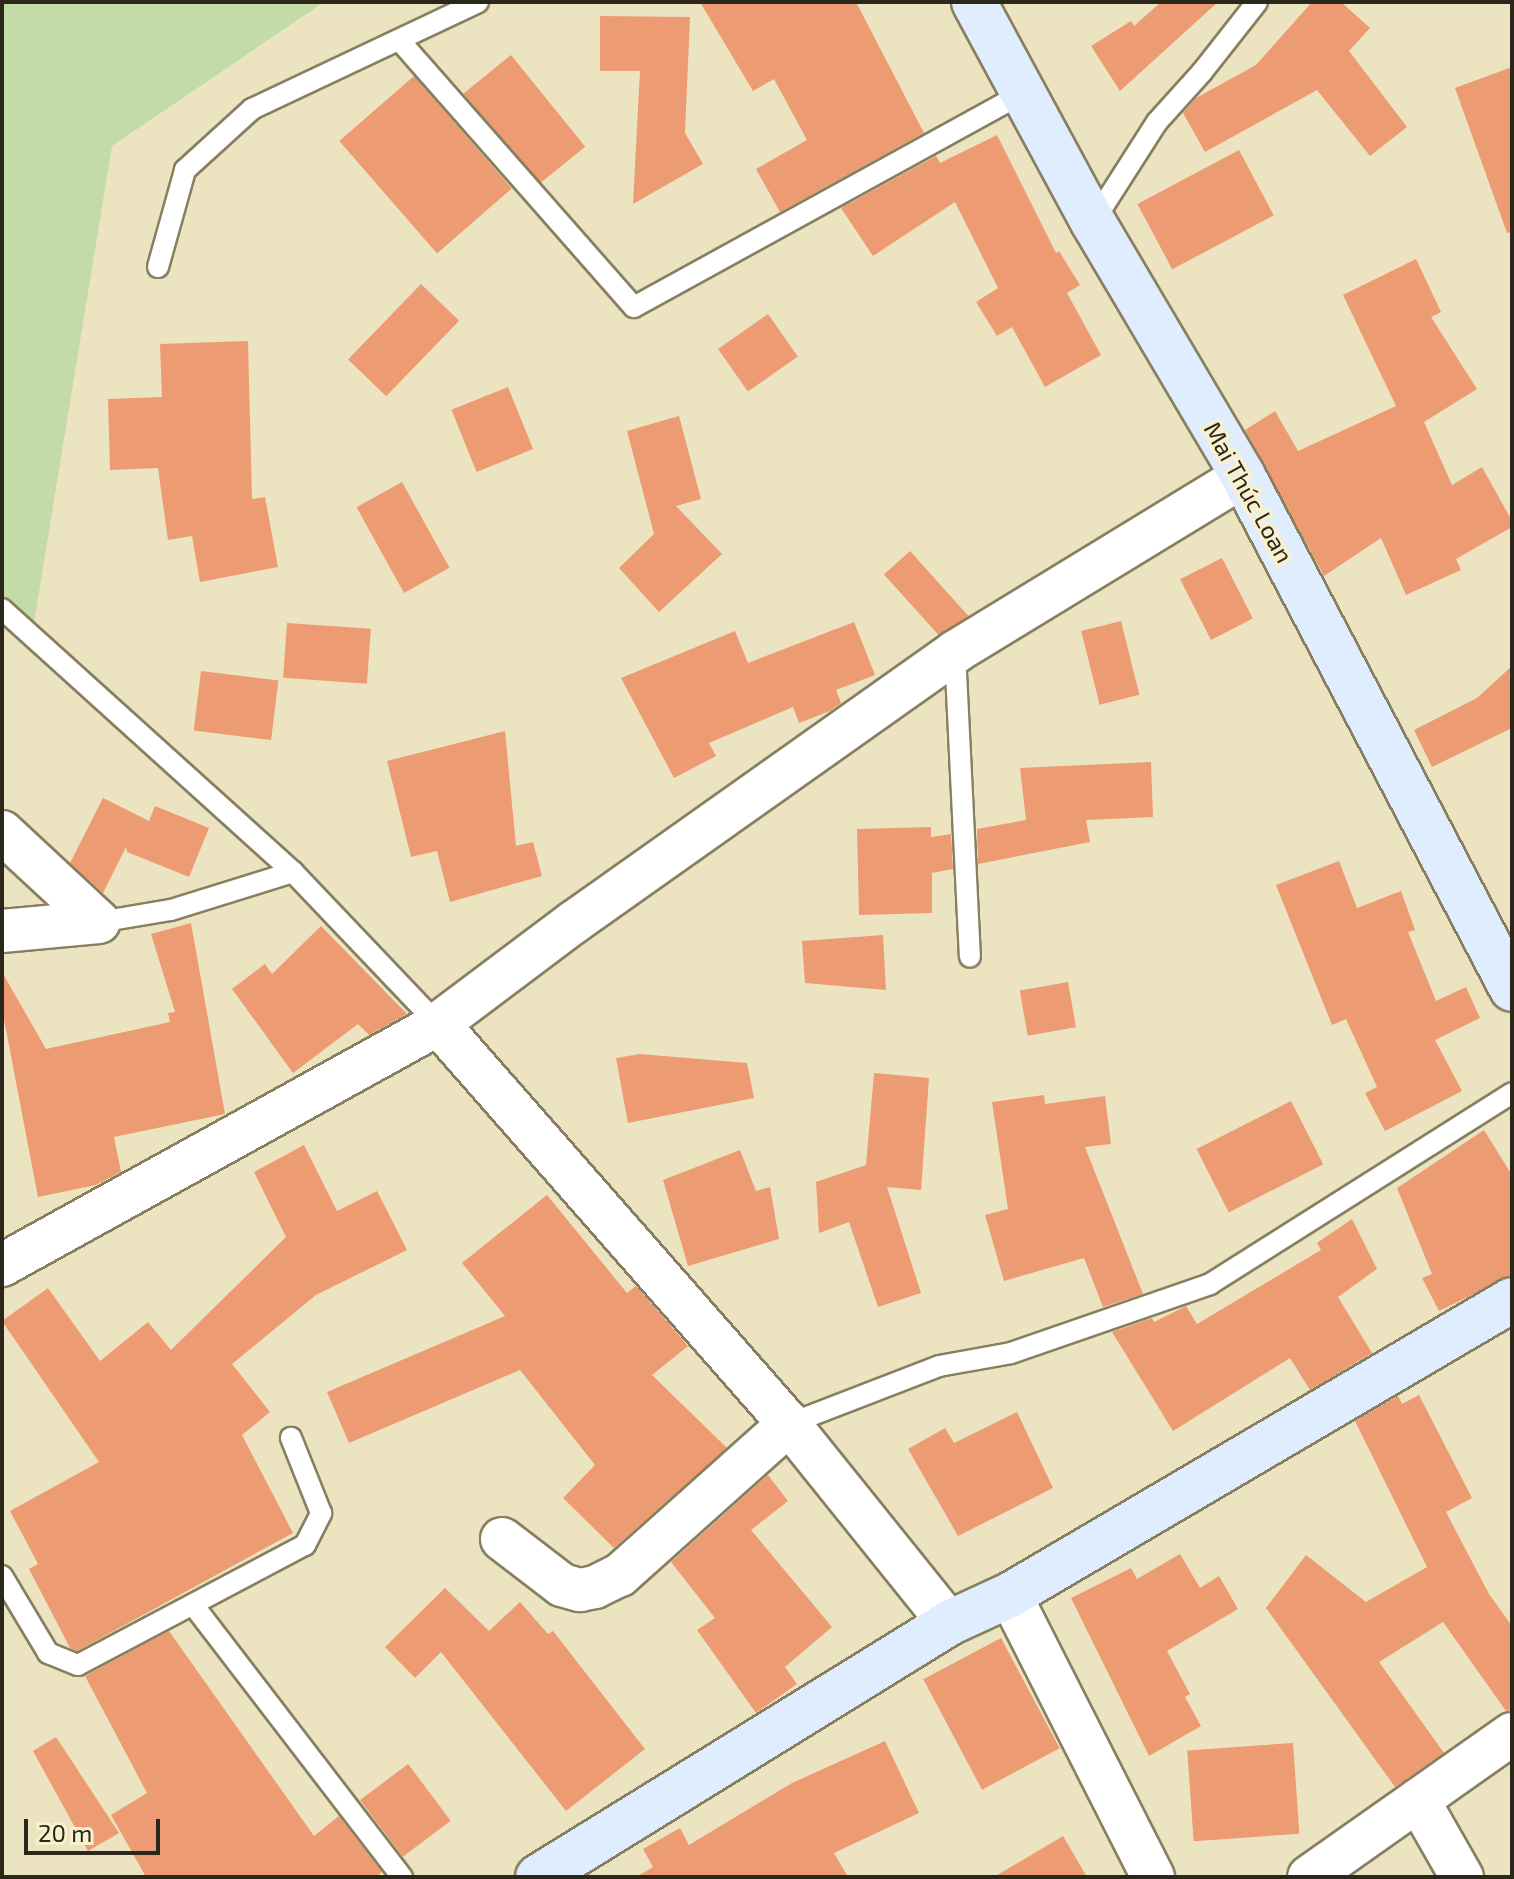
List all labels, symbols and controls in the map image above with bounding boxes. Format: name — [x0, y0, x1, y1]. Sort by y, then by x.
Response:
street label: Mai Thúc Loan — [1198, 416, 1300, 568]
scale bar — [28, 1803, 164, 1853]
text: 20 m — [38, 1818, 92, 1847]

